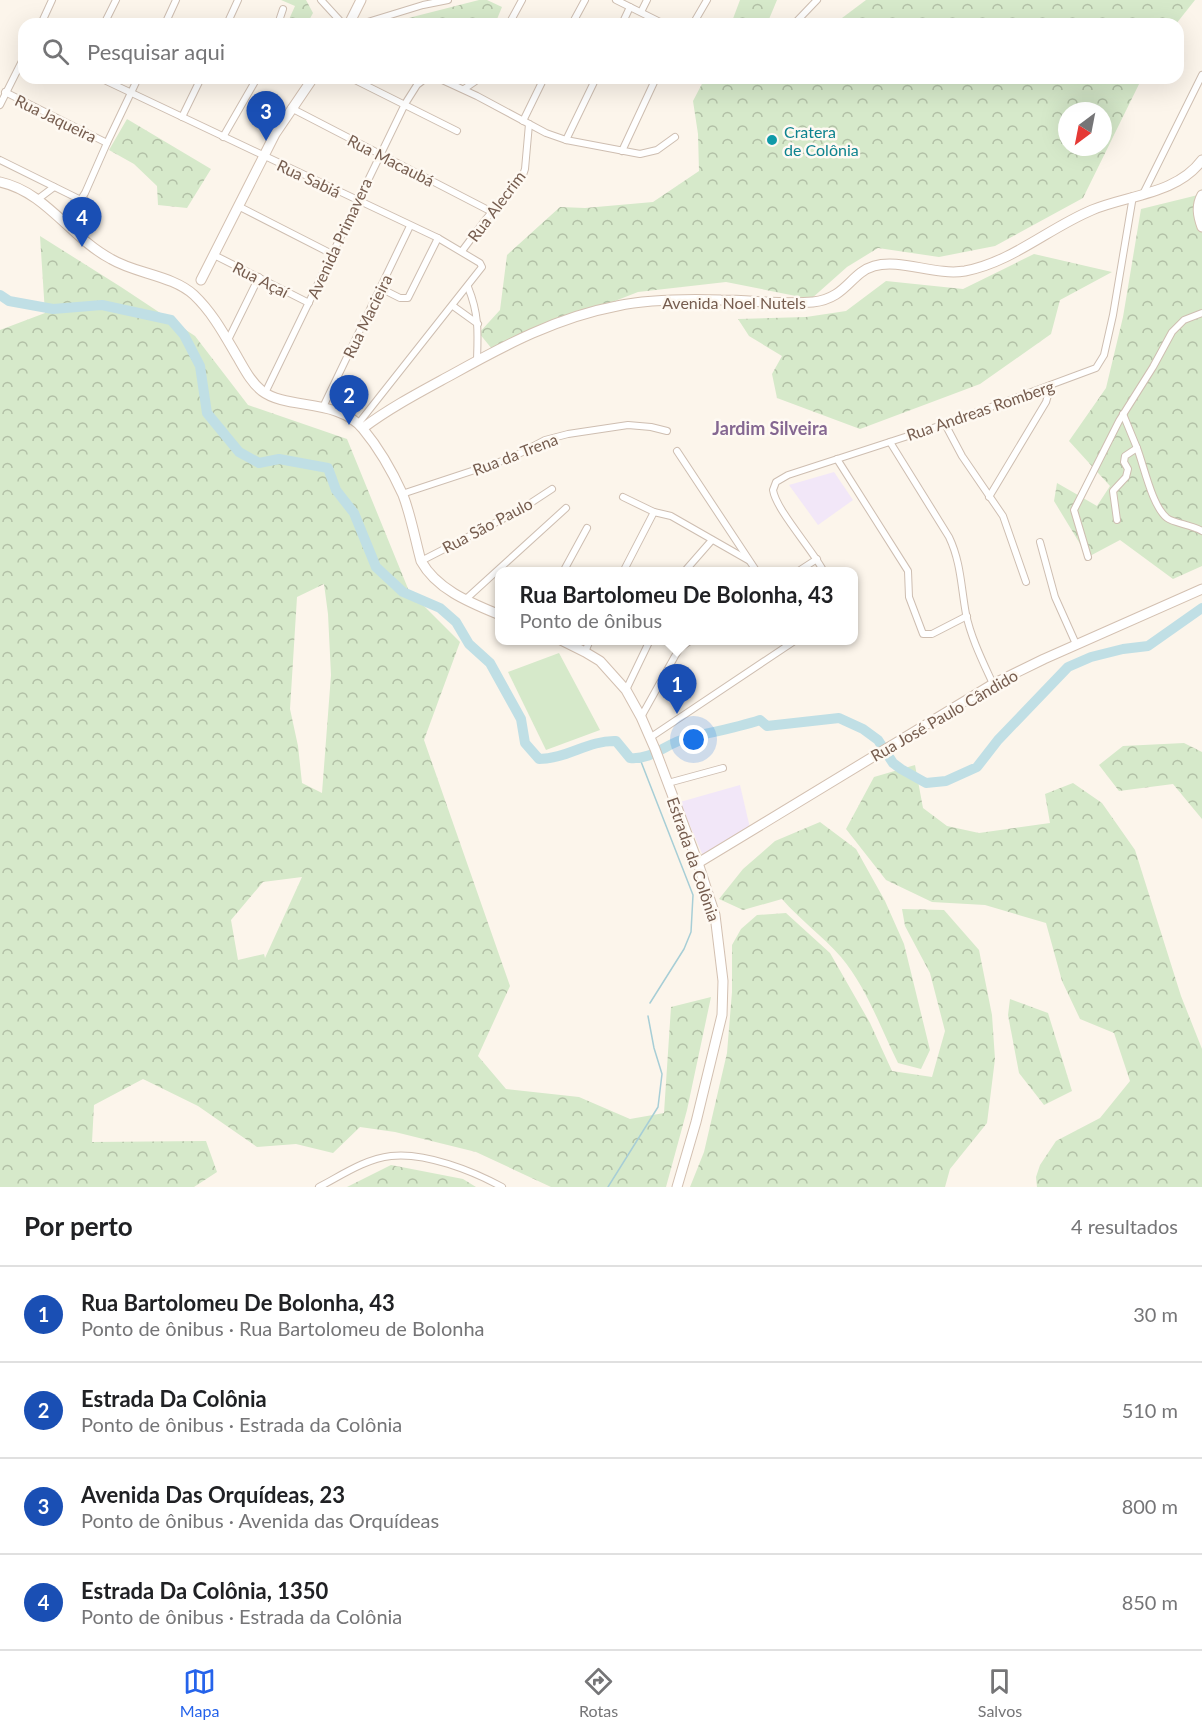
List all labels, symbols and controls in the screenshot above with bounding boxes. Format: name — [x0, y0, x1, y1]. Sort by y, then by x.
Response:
search box — [18, 18, 1184, 84]
icon: search — [39, 35, 72, 68]
text: Pesquisar aqui — [87, 38, 225, 65]
street label: Rua Jaqueira — [12, 90, 100, 146]
pin: 3 — [246, 92, 286, 141]
north arrow — [1058, 102, 1112, 156]
place label: Cratera de Colônia — [784, 122, 859, 159]
street label: Rua Macaubá — [345, 130, 437, 190]
marker: Cratera de Colônia — [765, 133, 779, 147]
street label: Rua Sabiá — [274, 155, 344, 201]
street label: Rua Alecrim — [463, 167, 529, 245]
street label: Avenida Primavera — [303, 175, 375, 301]
pin: 4 — [62, 198, 101, 247]
street label: Rua Açaí — [230, 257, 293, 302]
street label: Rua Macieira — [339, 271, 395, 361]
street label: Avenida Noel Nutels — [662, 293, 806, 312]
pin: 2 — [330, 376, 368, 425]
street label: Rua Andreas Romberg — [904, 376, 1056, 444]
district label: Jardim Silveira — [712, 417, 828, 439]
street label: Rua da Trena — [470, 429, 560, 479]
street label: Rua São Paulo — [439, 493, 535, 557]
popup — [495, 567, 858, 645]
text: Rua Bartolomeu De Bolonha, 43 — [520, 581, 833, 608]
text: Ponto de ônibus — [520, 608, 662, 632]
pin: 1 — [658, 664, 696, 714]
street label: Rua José Paulo Cândido — [867, 665, 1021, 765]
your location — [679, 725, 708, 754]
street label: Estrada da Colônia — [664, 794, 724, 924]
text: Por perto — [24, 1210, 133, 1242]
text: 4 resultados — [1071, 1214, 1178, 1238]
text: Rua Bartolomeu De Bolonha, 43 — [81, 1289, 395, 1316]
text: 1 — [38, 1302, 49, 1326]
text: 30 m — [1133, 1302, 1178, 1326]
text: Ponto de ônibus · Rua Bartolomeu de Bolonha — [81, 1316, 485, 1340]
text: Estrada Da Colônia — [81, 1385, 267, 1412]
text: 2 — [38, 1398, 49, 1422]
text: 510 m — [1122, 1398, 1178, 1422]
text: Ponto de ônibus · Estrada da Colônia — [81, 1412, 402, 1436]
text: Avenida Das Orquídeas, 23 — [81, 1481, 345, 1508]
text: 3 — [38, 1494, 49, 1518]
text: 800 m — [1122, 1494, 1178, 1518]
text: Ponto de ônibus · Avenida das Orquídeas — [81, 1508, 439, 1532]
text: Estrada Da Colônia, 1350 — [81, 1577, 328, 1604]
text: 4 — [38, 1590, 49, 1614]
text: 850 m — [1122, 1590, 1178, 1614]
text: Ponto de ônibus · Estrada da Colônia — [81, 1604, 402, 1628]
tab: Mapa — [180, 1665, 219, 1720]
tab: Rotas — [579, 1665, 618, 1720]
tab: Salvos — [978, 1665, 1022, 1720]

